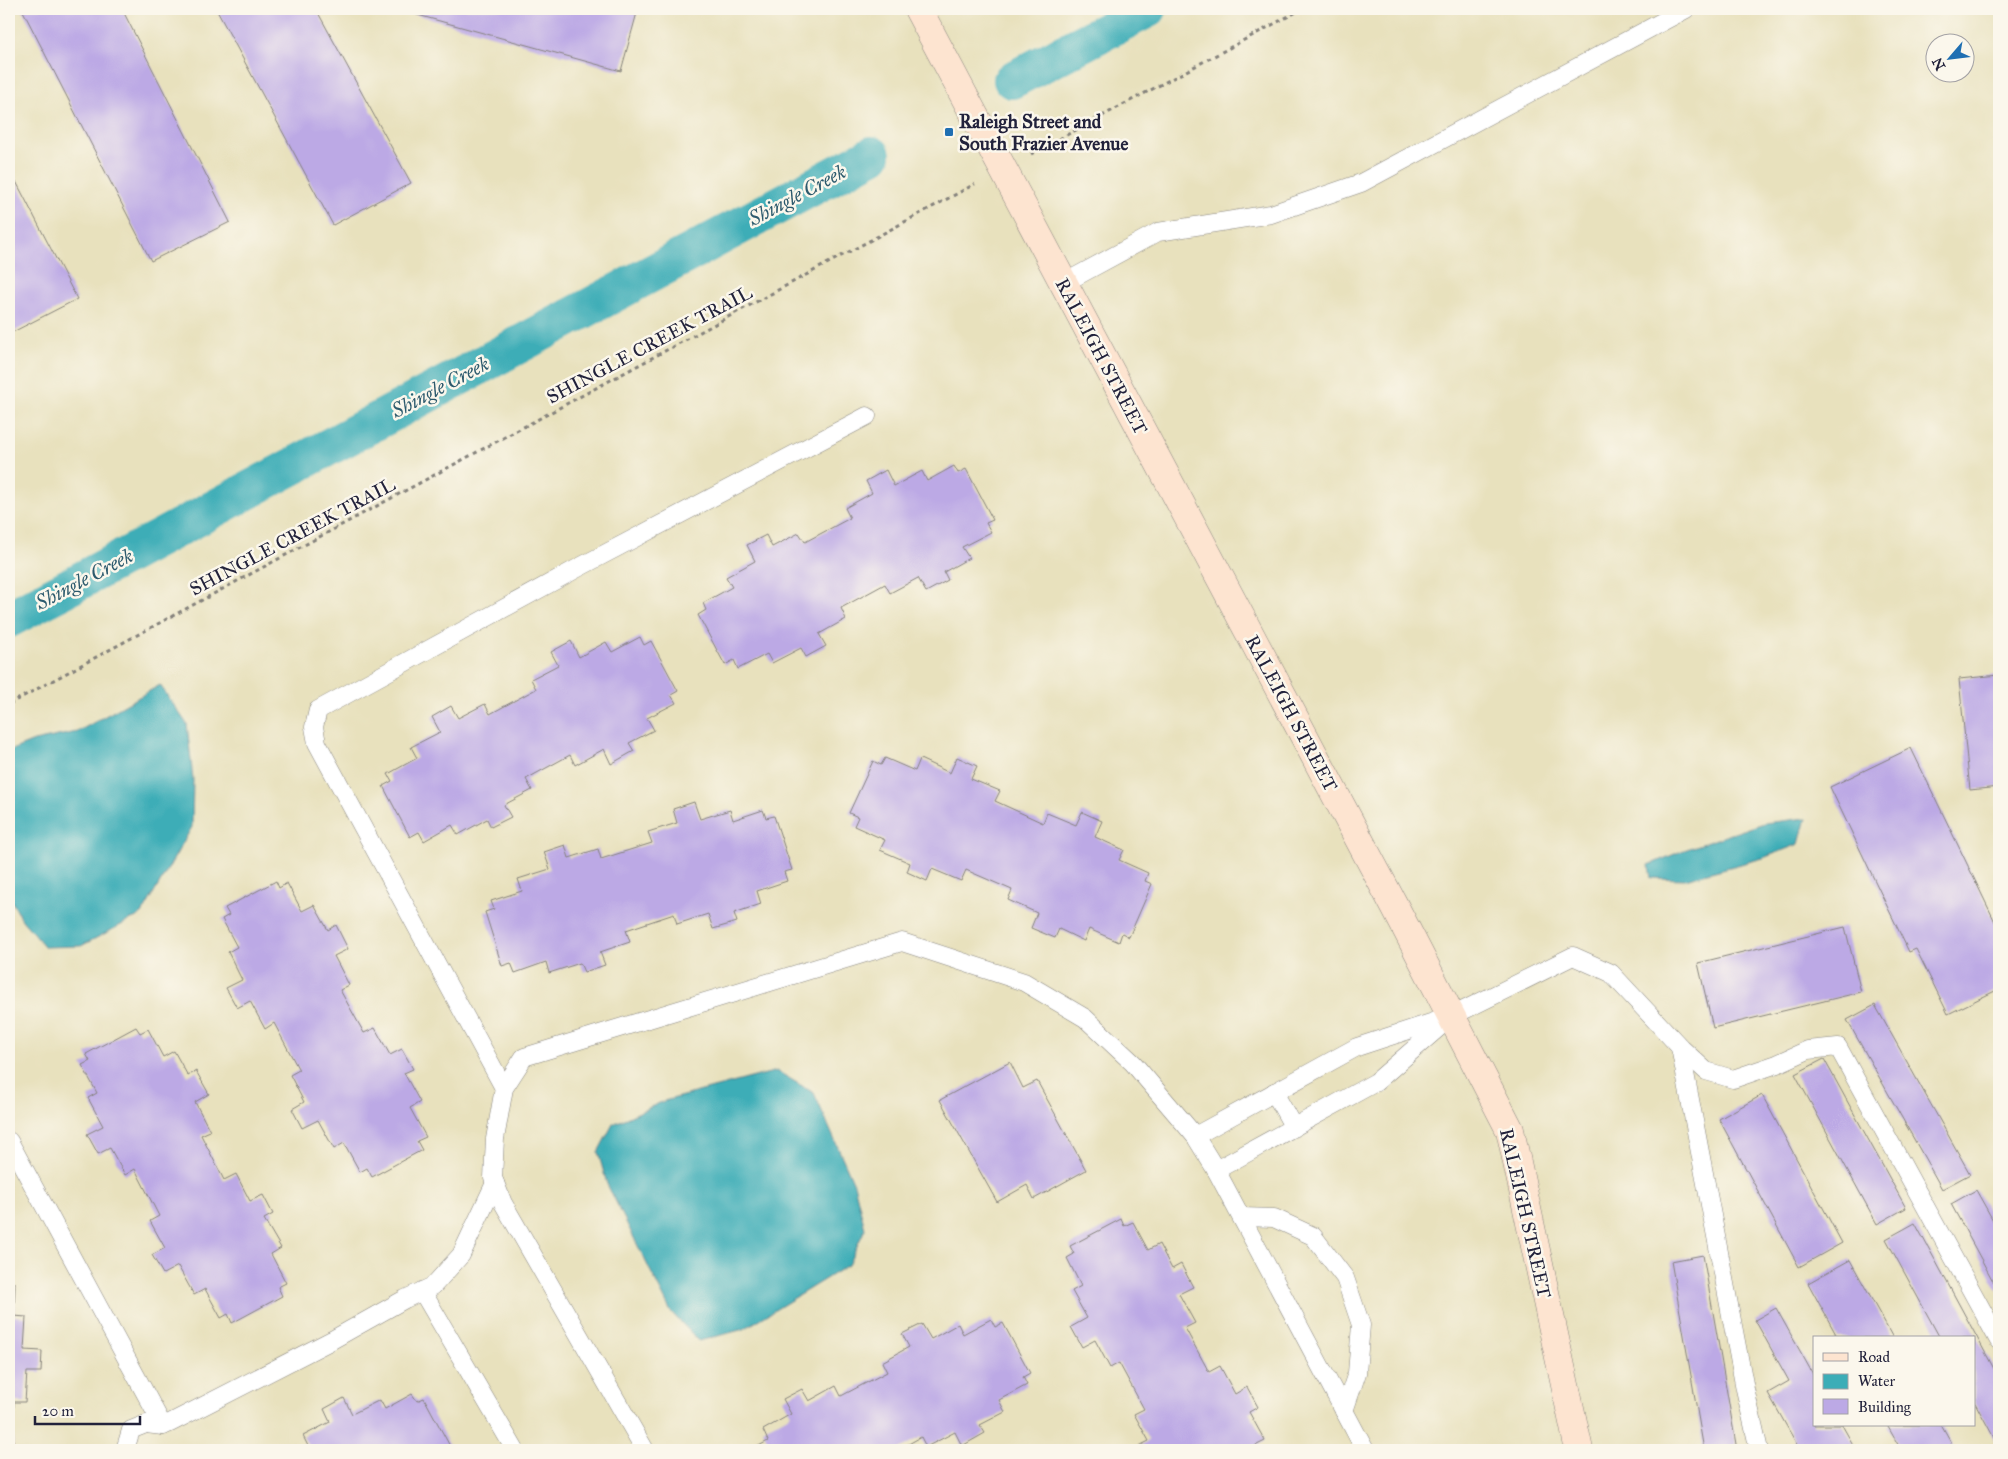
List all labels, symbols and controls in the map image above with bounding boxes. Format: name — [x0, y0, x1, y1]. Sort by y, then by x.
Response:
north arrow — [1926, 32, 1976, 82]
text: N — [1929, 55, 1949, 73]
place label: Raleigh Street and South Frazier Avenue — [959, 110, 1128, 155]
marker: Raleigh Street and South Frazier Avenue — [943, 126, 955, 138]
water label: Shingle Creek — [743, 159, 850, 231]
street label: RALEIGH STREET — [1051, 274, 1152, 438]
street label: SHINGLE CREEK TRAIL — [543, 280, 756, 408]
water label: Shingle Creek — [386, 351, 493, 423]
street label: SHINGLE CREEK TRAIL — [186, 472, 399, 600]
water label: Shingle Creek — [30, 543, 137, 615]
street label: RALEIGH STREET — [1241, 631, 1342, 795]
street label: RALEIGH STREET — [1495, 1126, 1556, 1300]
legend — [1813, 1336, 1976, 1426]
text: Road — [1858, 1348, 1890, 1366]
text: Water — [1858, 1372, 1895, 1390]
scale bar — [35, 1394, 140, 1426]
text: Building — [1858, 1398, 1912, 1416]
text: 20 m — [42, 1402, 74, 1420]

